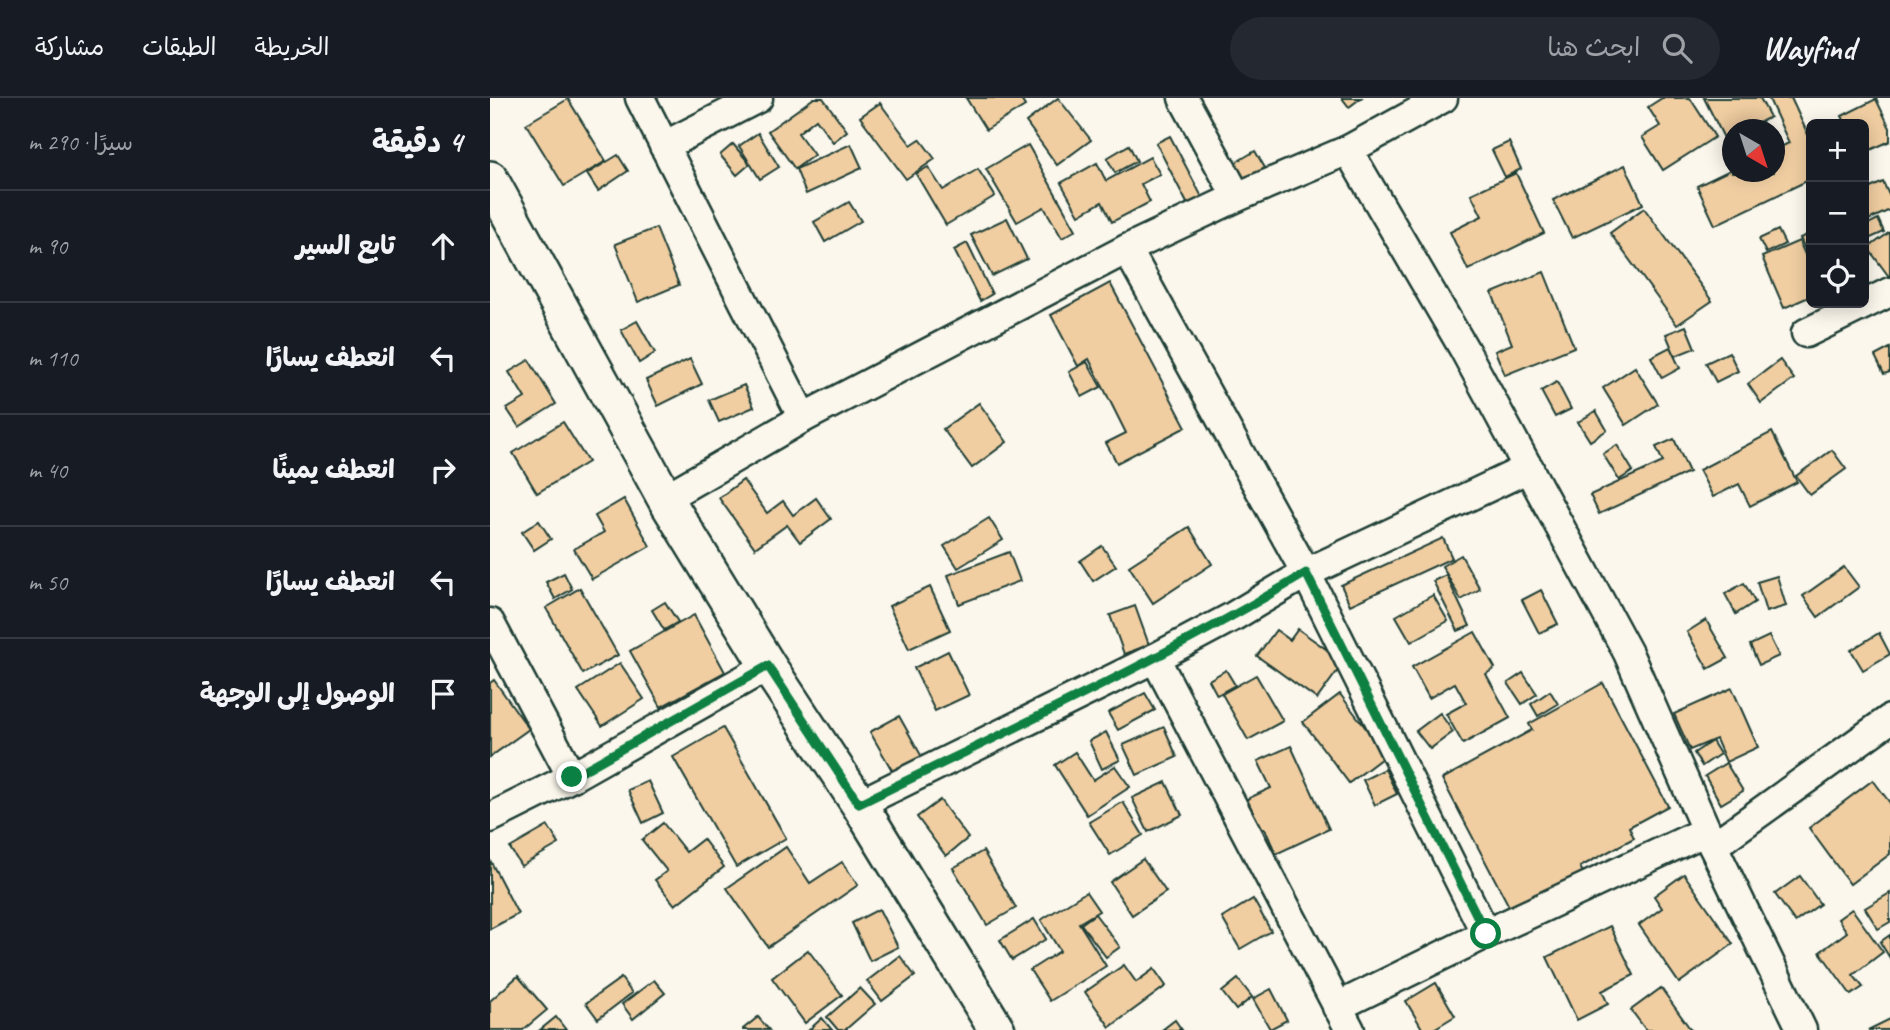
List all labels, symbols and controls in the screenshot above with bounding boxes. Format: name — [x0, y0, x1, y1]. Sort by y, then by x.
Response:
search box — [1230, 17, 1720, 80]
text: Wayfind — [1762, 27, 1855, 69]
icon: search — [1658, 29, 1696, 67]
text: ابحث هنا — [1547, 31, 1640, 64]
text: مشاركة — [35, 32, 104, 62]
text: الطبقات — [142, 32, 217, 62]
text: الخريطة — [255, 32, 329, 62]
north arrow — [1722, 119, 1785, 182]
map controls — [1806, 119, 1869, 308]
button: + — [1806, 119, 1869, 182]
text: 4 دقيقة — [372, 123, 462, 161]
text: سيرًا · 290 m — [28, 128, 133, 157]
button: − — [1806, 182, 1869, 245]
icon: ahead — [424, 227, 462, 265]
text: تابع السير — [296, 229, 395, 262]
text: 90 m — [28, 232, 67, 261]
button: locate — [1806, 245, 1869, 308]
icon: left — [424, 339, 462, 377]
text: انعطف يسارًا — [266, 341, 395, 374]
text: 110 m — [28, 344, 78, 373]
icon: right — [424, 451, 462, 489]
text: انعطف يمينًا — [273, 453, 395, 486]
text: 40 m — [28, 456, 67, 485]
icon: left — [424, 563, 462, 601]
text: انعطف يسارًا — [266, 565, 395, 598]
text: 50 m — [28, 568, 67, 597]
icon: arrive — [424, 675, 462, 713]
text: الوصول إلى الوجهة — [200, 677, 395, 710]
route end — [556, 761, 587, 792]
route start — [1470, 918, 1501, 949]

